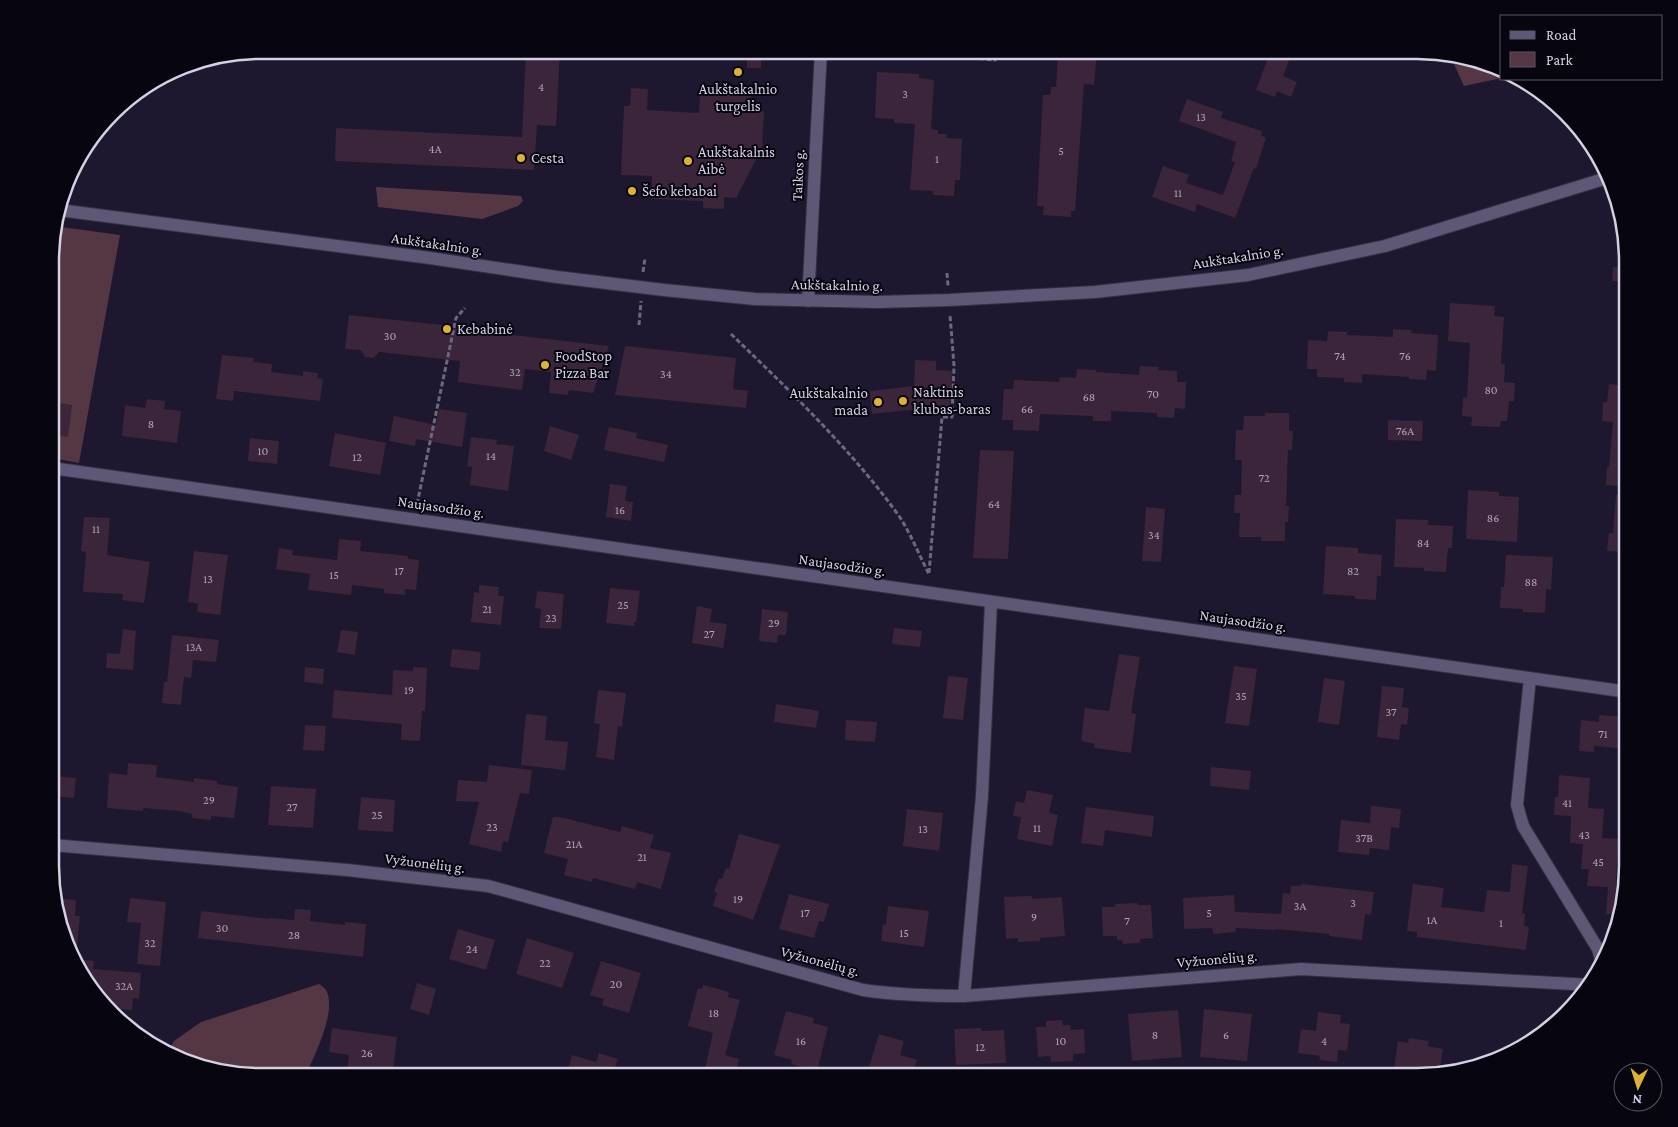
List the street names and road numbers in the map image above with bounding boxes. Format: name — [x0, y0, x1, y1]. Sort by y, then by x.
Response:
street label: Taikos g. — [789, 149, 808, 202]
street label: Aukštakalnio g. — [390, 230, 484, 259]
street label: Aukštakalnio g. — [1191, 242, 1285, 273]
street label: Aukštakalnio g. — [791, 276, 883, 295]
street label: Naujasodžio g. — [396, 493, 485, 522]
street label: Naujasodžio g. — [797, 551, 886, 580]
street label: Naujasodžio g. — [1198, 607, 1287, 636]
street label: Vyžuonėlių g. — [384, 850, 466, 877]
street label: Vyžuonėlių g. — [779, 943, 861, 980]
street label: Vyžuonėlių g. — [1176, 948, 1258, 971]

